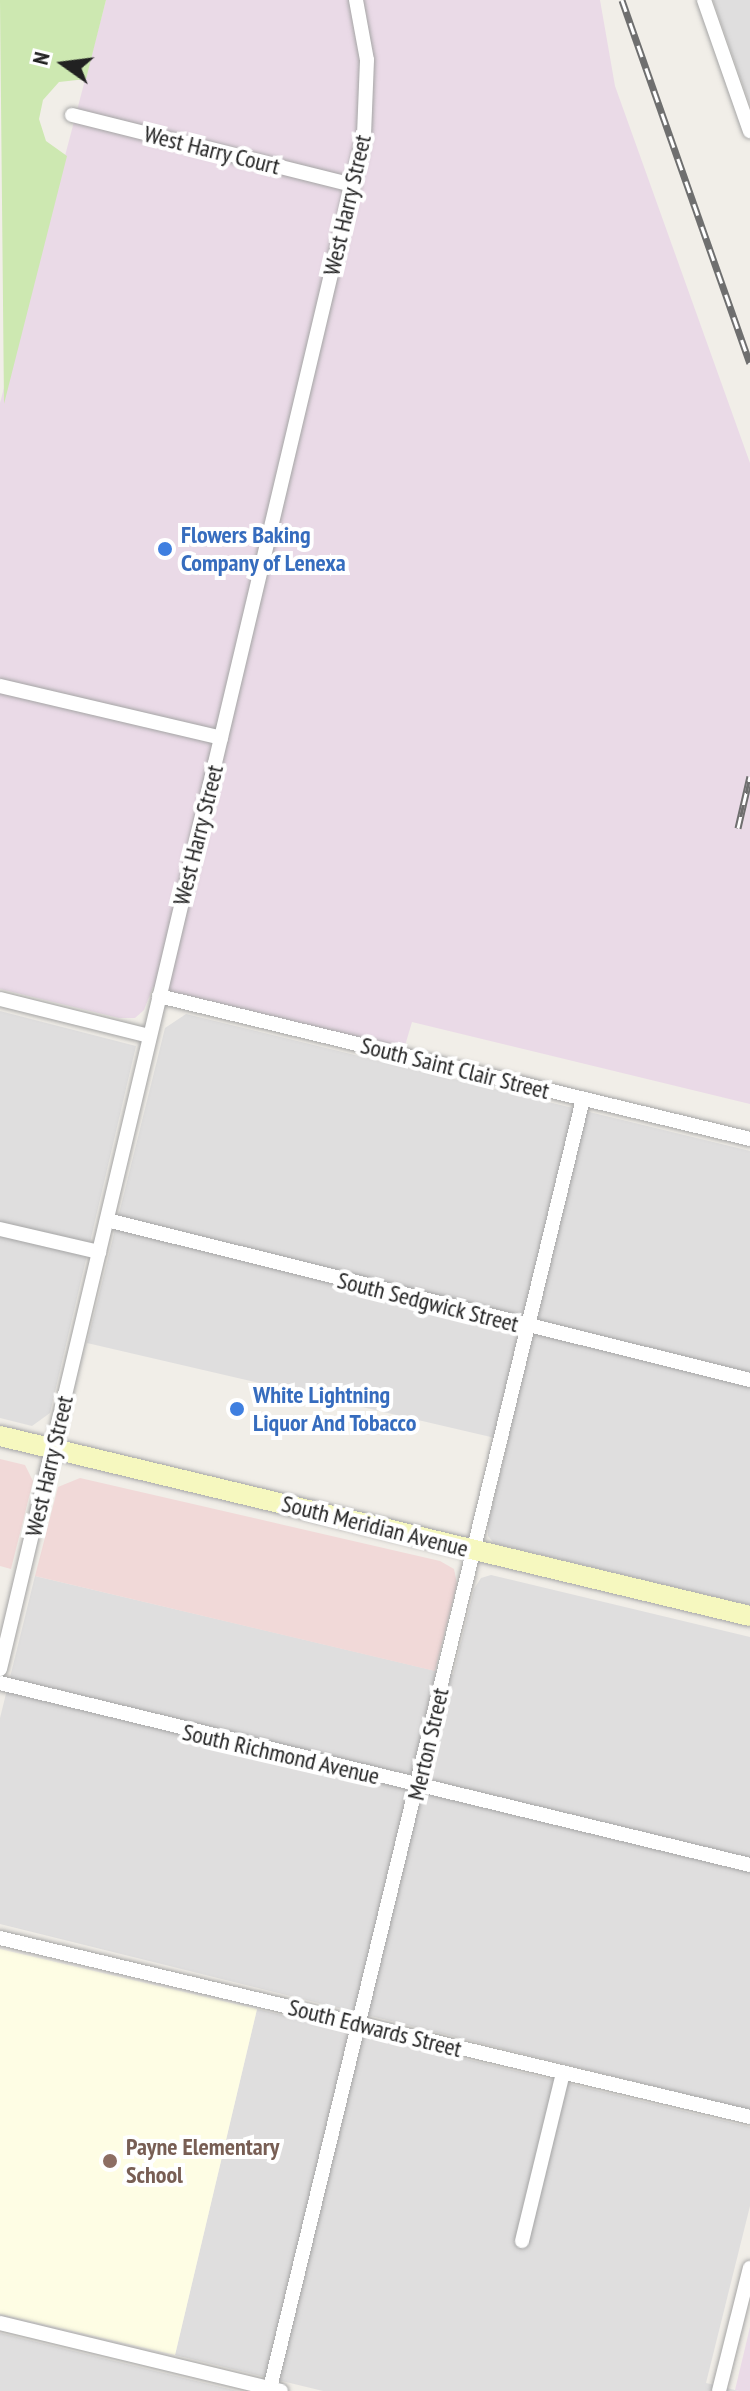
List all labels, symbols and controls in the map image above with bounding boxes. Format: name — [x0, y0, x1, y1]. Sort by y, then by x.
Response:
north arrow — [24, 24, 104, 104]
text: N — [26, 49, 56, 67]
street label: West Harry Court — [141, 119, 283, 181]
street label: West Harry Street — [317, 131, 377, 279]
place label: Flowers Baking Company of Lenexa — [181, 521, 347, 577]
marker: Flowers Baking Company of Lenexa — [156, 540, 174, 558]
street label: West Harry Street — [167, 761, 229, 909]
street label: South Saint Clair Street — [358, 1031, 552, 1105]
street label: South Sedgwick Street — [334, 1265, 522, 1339]
place label: White Lightning Liquor And Tobacco — [253, 1381, 418, 1437]
street label: West Harry Street — [19, 1392, 79, 1540]
marker: White Lightning Liquor And Tobacco — [228, 1400, 246, 1418]
street label: South Meridian Avenue — [278, 1489, 472, 1563]
street label: Merton Street — [401, 1685, 455, 1803]
street label: South Richmond Avenue — [179, 1717, 383, 1791]
street label: South Edwards Street — [285, 1993, 465, 2063]
place label: Payne Elementary School — [126, 2133, 279, 2189]
marker: Payne Elementary School — [101, 2152, 119, 2170]

